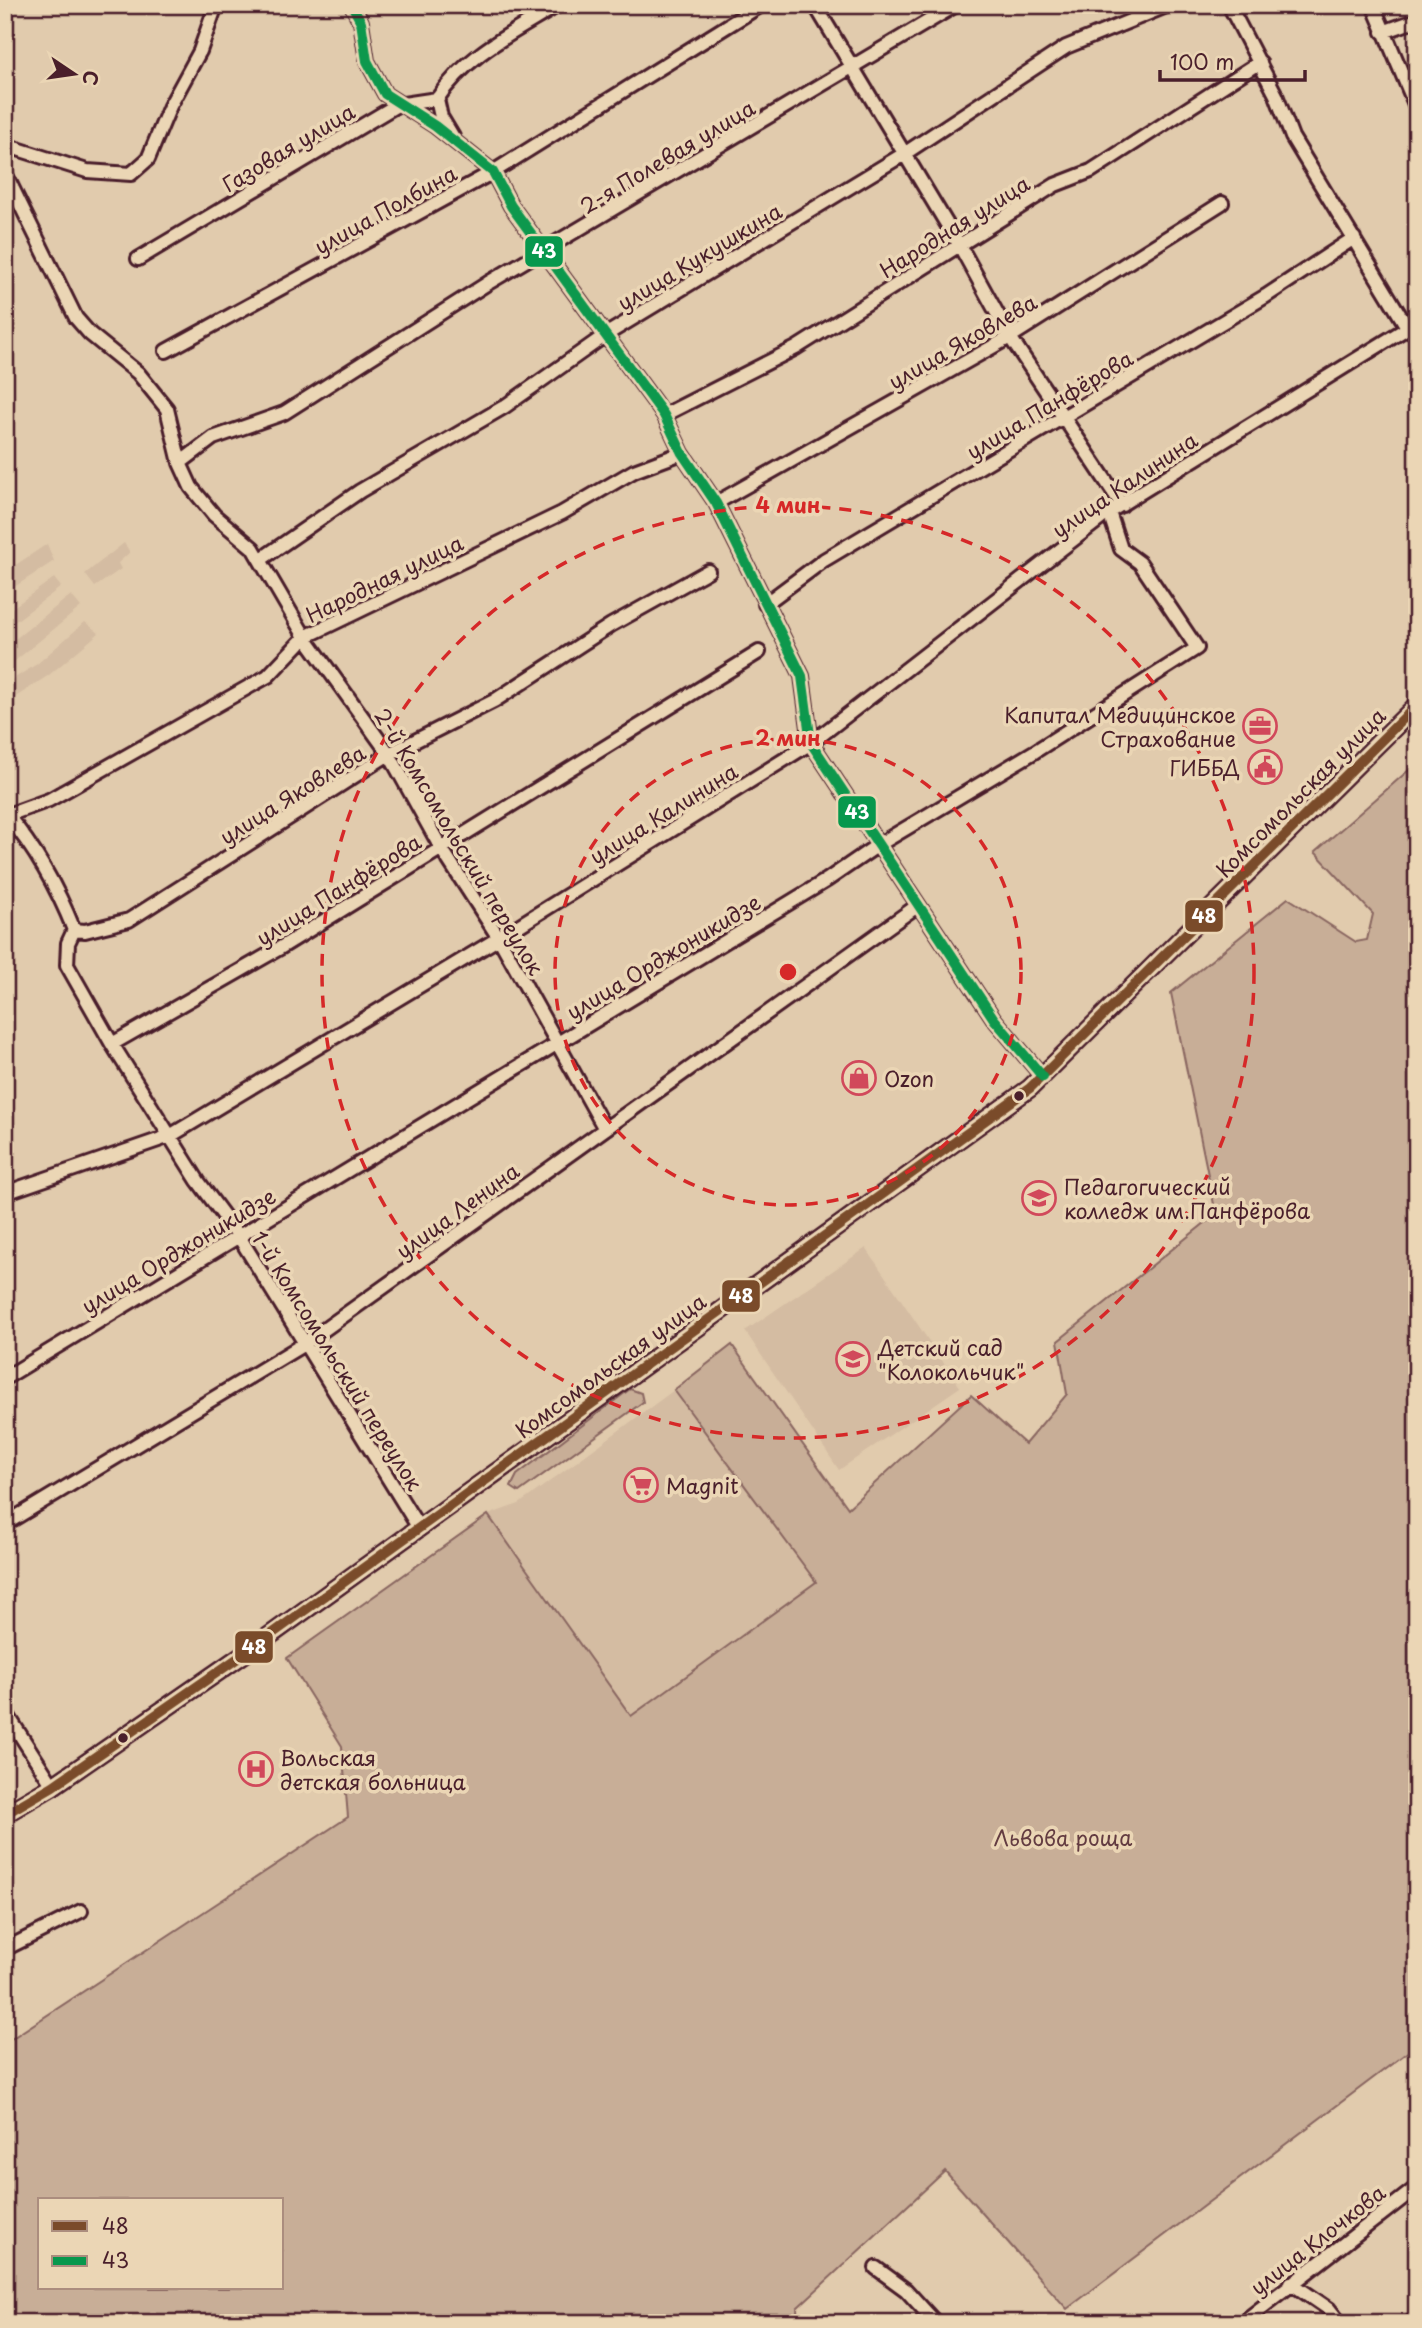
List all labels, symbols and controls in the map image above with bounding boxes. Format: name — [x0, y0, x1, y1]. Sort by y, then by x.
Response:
north arrow — [38, 38, 108, 108]
scale bar — [1160, 38, 1305, 82]
text: 100 m — [1170, 45, 1234, 77]
text: С — [76, 68, 107, 88]
street label: 2-я Полевая улица — [573, 91, 761, 221]
street label: Газовая улица — [215, 94, 361, 199]
street label: улица Полбина — [308, 156, 463, 261]
street label: Народная улица — [873, 166, 1036, 285]
street label: улица Кукушкина — [611, 194, 788, 318]
line badge: 43 — [524, 235, 564, 268]
text: 43 — [531, 236, 557, 264]
street label: улица Яковлева — [882, 285, 1042, 397]
street label: улица Панфёрова — [960, 341, 1138, 467]
street label: улица Калинина — [1045, 423, 1204, 545]
text: 4 мин — [755, 488, 821, 520]
street label: Народная улица — [300, 526, 469, 630]
place label: Капитал Медицинское Страхование — [1004, 698, 1236, 754]
street label: Комсомольская улица — [1208, 699, 1393, 884]
street label: 2-й Комсомольский переулок — [367, 701, 553, 981]
office icon: Капитал Медицинское Страхование — [1241, 707, 1279, 745]
text: 2 мин — [755, 721, 821, 753]
street label: улица Яковлева — [213, 736, 371, 852]
public building icon: ГИББД — [1246, 748, 1284, 786]
place label: ГИББД — [1170, 751, 1240, 783]
street label: улица Калинина — [583, 754, 744, 872]
line badge: 43 — [837, 795, 877, 829]
text: 43 — [844, 797, 870, 825]
street label: улица Панфёрова — [249, 825, 427, 953]
street label: улица Орджоникидзе — [560, 885, 766, 1027]
line badge: 48 — [1184, 899, 1224, 933]
text: 48 — [1192, 901, 1217, 929]
centre of rings — [776, 960, 800, 984]
shop icon: Ozon — [840, 1059, 878, 1097]
place label: Ozon — [884, 1062, 934, 1094]
unlabelled marker — [1012, 1089, 1026, 1103]
street label: улица Ленина — [389, 1154, 526, 1266]
place label: Педагогический колледж им.Панфёрова — [1064, 1170, 1310, 1226]
street label: улица Орджоникидзе — [75, 1179, 281, 1321]
school or university icon: Педагогический колледж им.Панфёрова — [1020, 1179, 1058, 1217]
street label: 1-й Комсомольский переулок — [245, 1224, 432, 1497]
line badge: 48 — [721, 1279, 761, 1313]
text: 48 — [729, 1281, 754, 1309]
street label: Комсомольская улица — [508, 1284, 713, 1445]
place label: Детский сад "Колокольчик" — [877, 1331, 1024, 1387]
school or university icon: Детский сад "Колокольчик" — [834, 1340, 872, 1378]
supermarket icon: Magnit — [622, 1466, 660, 1504]
place label: Magnit — [666, 1469, 739, 1501]
line badge: 48 — [234, 1630, 274, 1664]
text: 48 — [242, 1632, 267, 1660]
unlabelled marker — [116, 1731, 130, 1745]
place label: Вольская детская больница — [280, 1741, 467, 1797]
hospital icon: Вольская детская больница — [237, 1750, 275, 1788]
park label: Львова роща — [994, 1821, 1132, 1853]
street label: улица Клочкова — [1243, 2176, 1391, 2302]
legend — [38, 2198, 284, 2290]
text: 48 — [102, 2209, 129, 2241]
text: 43 — [102, 2243, 129, 2275]

